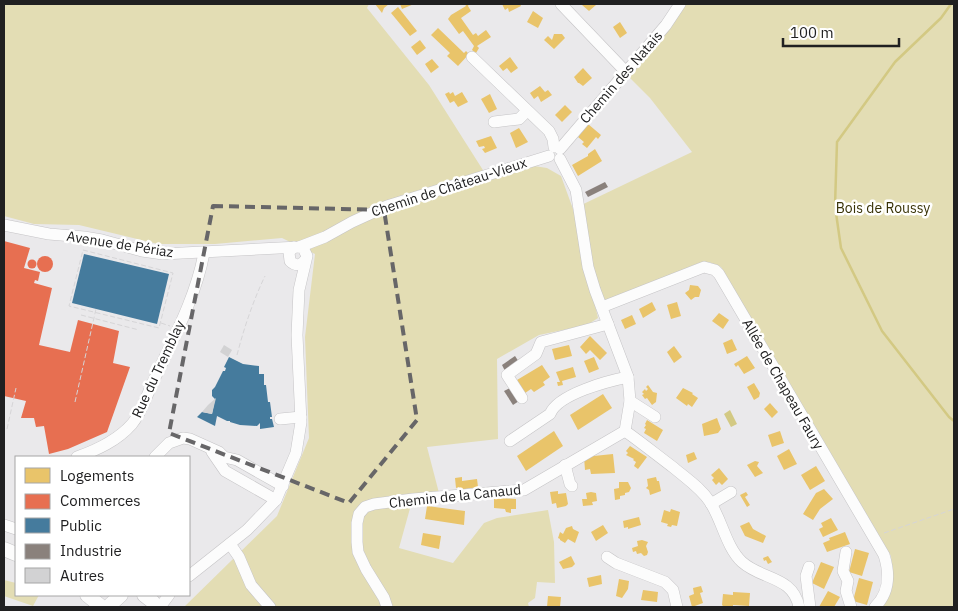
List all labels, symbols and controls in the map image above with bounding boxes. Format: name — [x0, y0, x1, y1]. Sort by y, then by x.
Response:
scale bar — [783, 15, 899, 47]
text: 100 m — [790, 23, 834, 42]
street label: Chemin des Natais — [576, 27, 666, 127]
street label: Chemin de Château-Vieux — [369, 153, 529, 221]
park label: Bois de Roussy — [836, 199, 930, 217]
street label: Avenue de Périaz — [65, 227, 175, 261]
street label: Allée de Chapeau Faury — [738, 315, 828, 453]
street label: Rue du Tremblay — [127, 317, 189, 421]
legend — [15, 456, 190, 596]
text: Logements — [60, 466, 134, 485]
street label: Chemin de la Canaud — [388, 480, 522, 512]
text: Commerces — [60, 491, 141, 510]
text: Public — [60, 516, 102, 535]
text: Industrie — [60, 541, 122, 560]
text: Autres — [60, 566, 104, 585]

